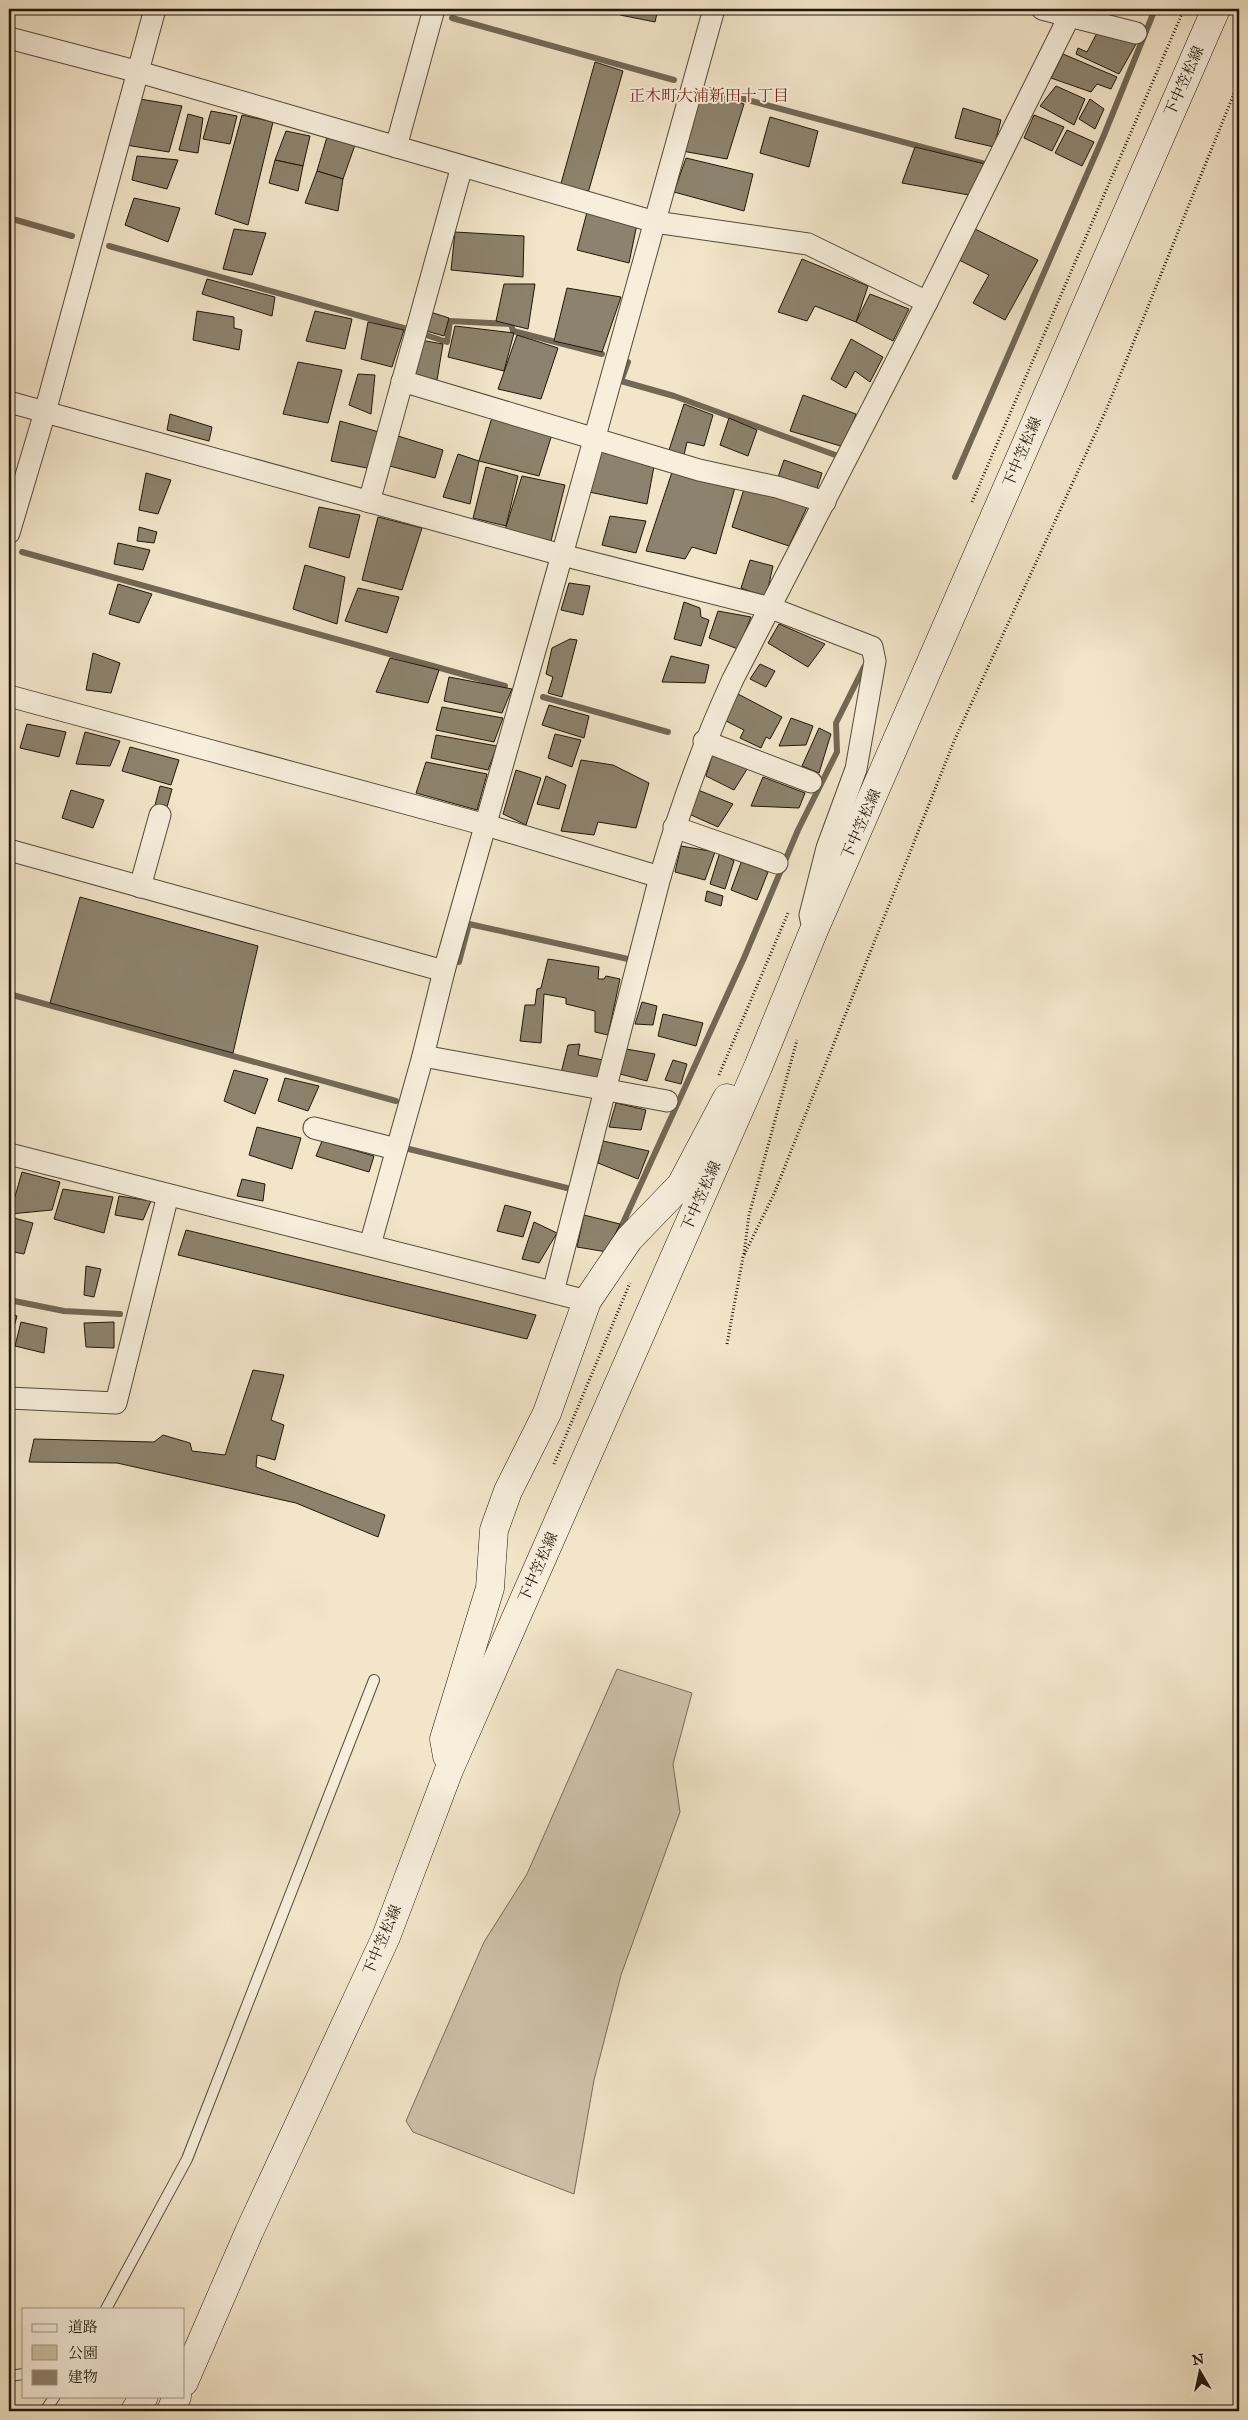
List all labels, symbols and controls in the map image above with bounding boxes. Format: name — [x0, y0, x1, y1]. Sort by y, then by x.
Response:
street label: 下中笠松線 — [1161, 43, 1207, 119]
district label: 正木町大浦新田十丁目 — [629, 86, 789, 105]
street label: 下中笠松線 — [999, 414, 1045, 490]
street label: 下中笠松線 — [838, 786, 884, 862]
street label: 下中笠松線 — [678, 1158, 724, 1234]
street label: 下中笠松線 — [515, 1529, 561, 1605]
street label: 下中笠松線 — [359, 1902, 405, 1978]
legend — [22, 2308, 185, 2398]
text: 道路 — [68, 2318, 98, 2336]
text: 公園 — [68, 2344, 98, 2362]
north arrow — [1176, 2348, 1226, 2398]
text: N — [1191, 2350, 1205, 2369]
text: 建物 — [68, 2368, 98, 2386]

